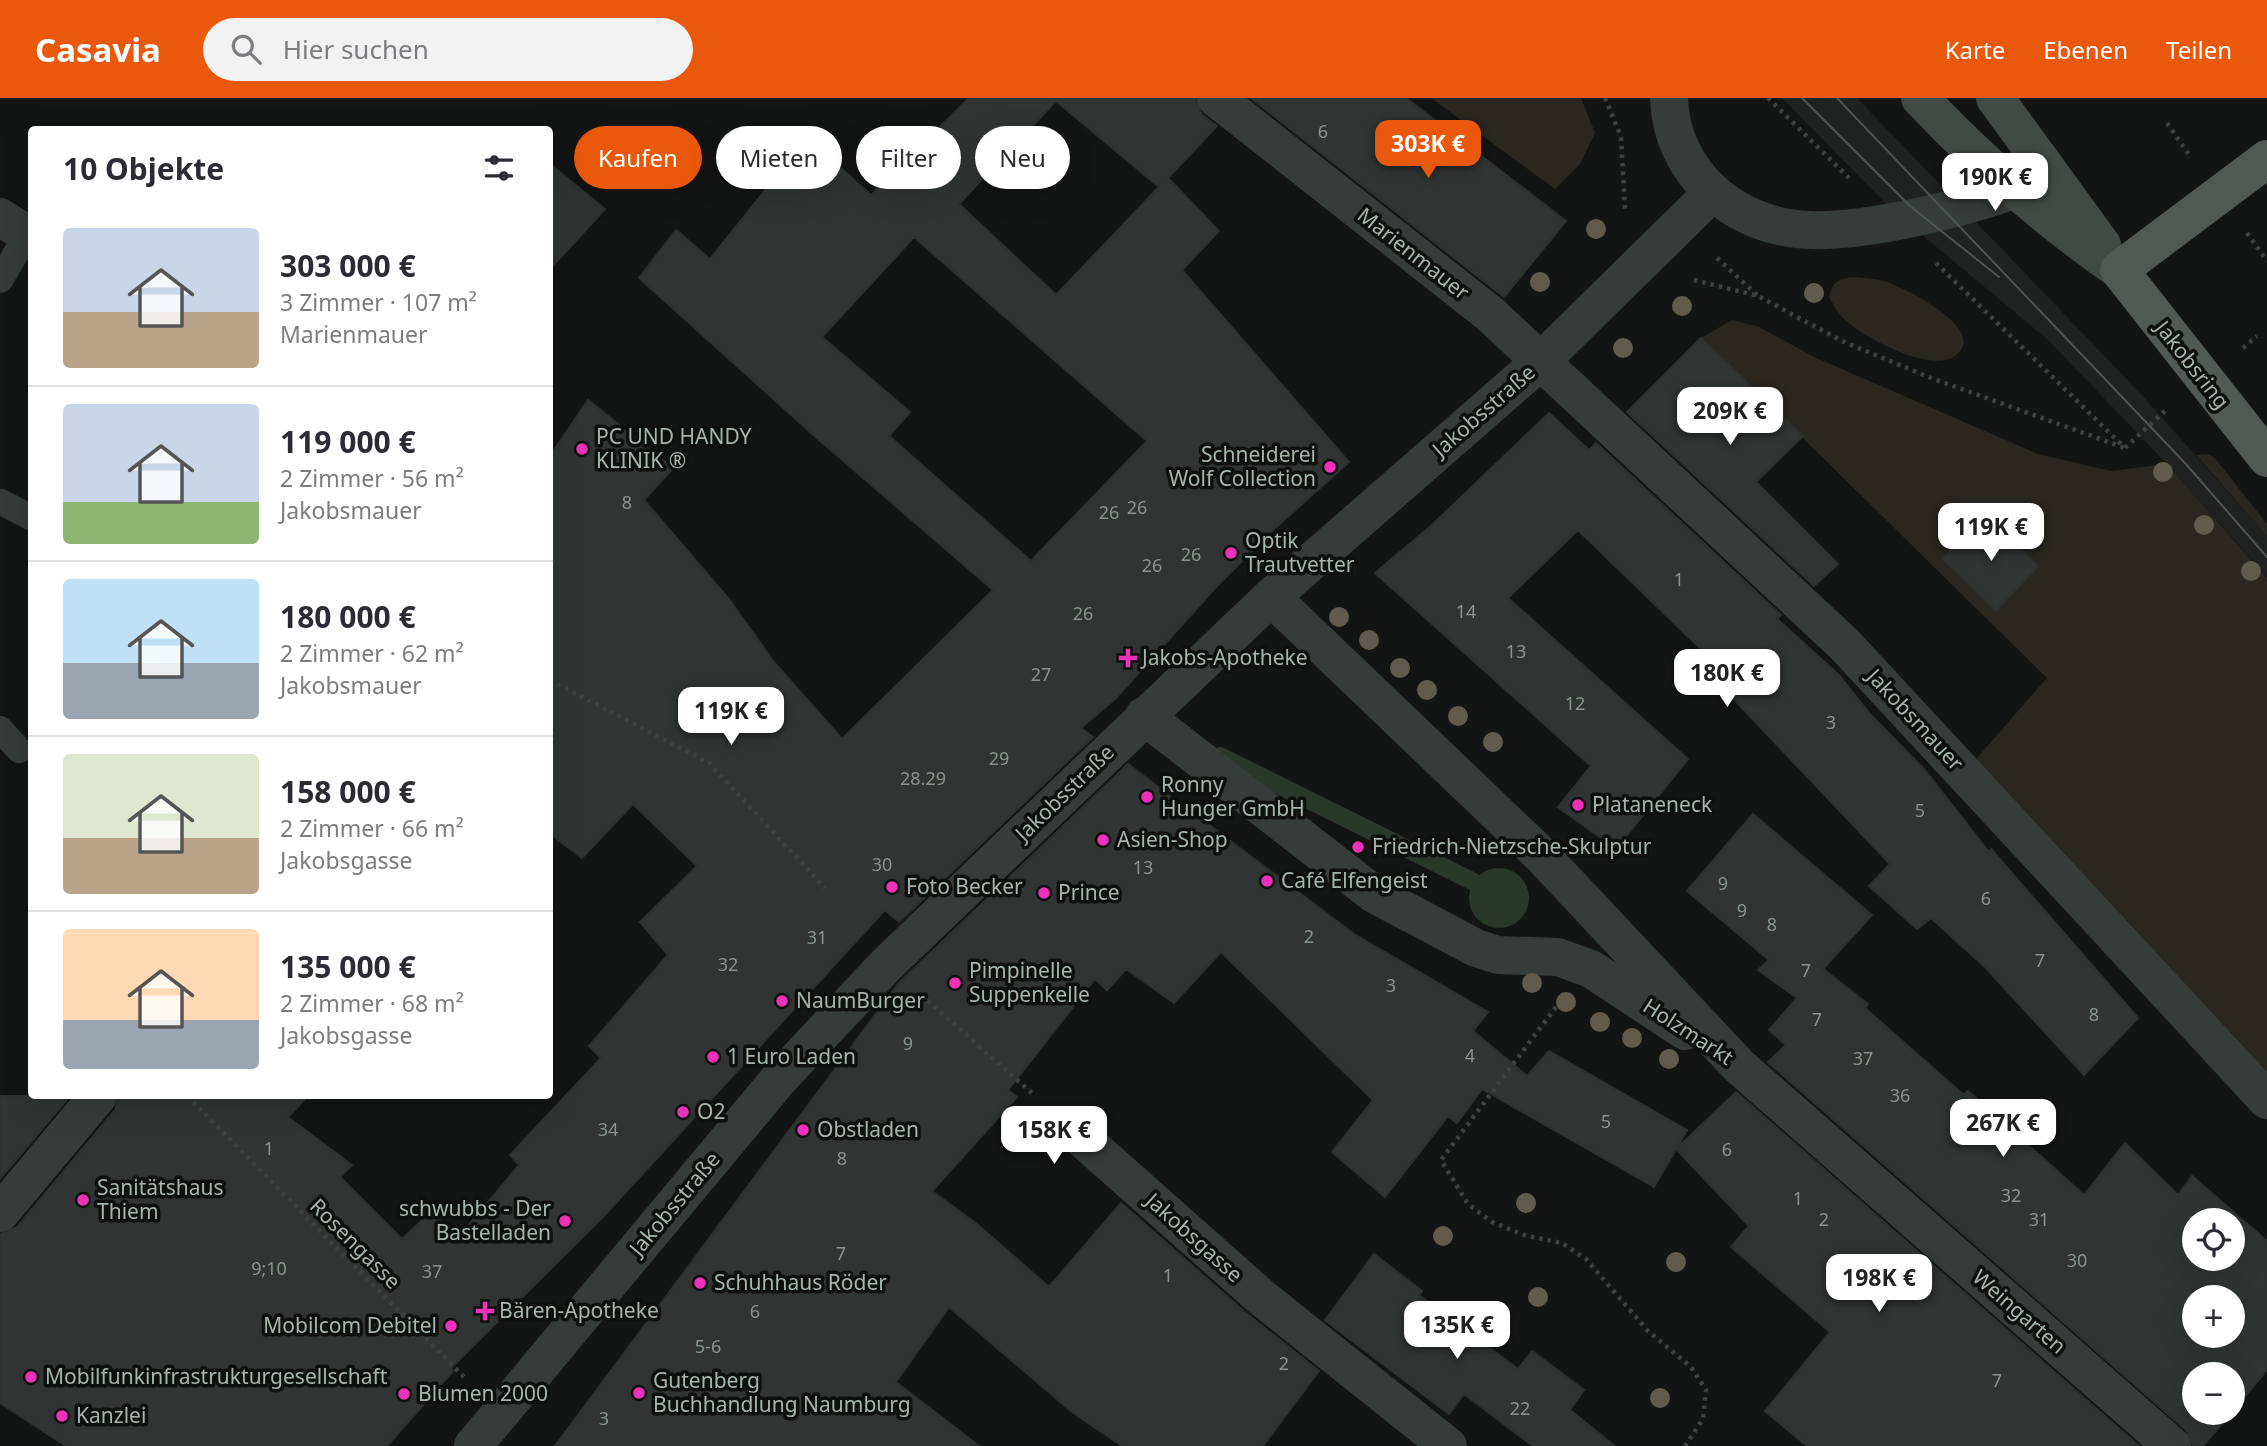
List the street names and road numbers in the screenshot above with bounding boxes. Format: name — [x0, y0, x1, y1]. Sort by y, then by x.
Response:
street label: Marienmauer — [1352, 201, 1476, 306]
street label: Jakobsring — [2148, 313, 2236, 414]
street label: Jakobsstraße — [1425, 358, 1541, 464]
street label: Jakobsmauer — [1860, 661, 1970, 776]
street label: Jakobsstraße — [1007, 738, 1120, 848]
street label: Holzmarkt — [1638, 992, 1739, 1071]
street label: Jakobsstraße — [621, 1146, 726, 1263]
street label: Jakobsgasse — [1139, 1185, 1249, 1288]
street label: Rosengasse — [304, 1192, 407, 1295]
street label: Weingarten — [1967, 1263, 2072, 1360]

